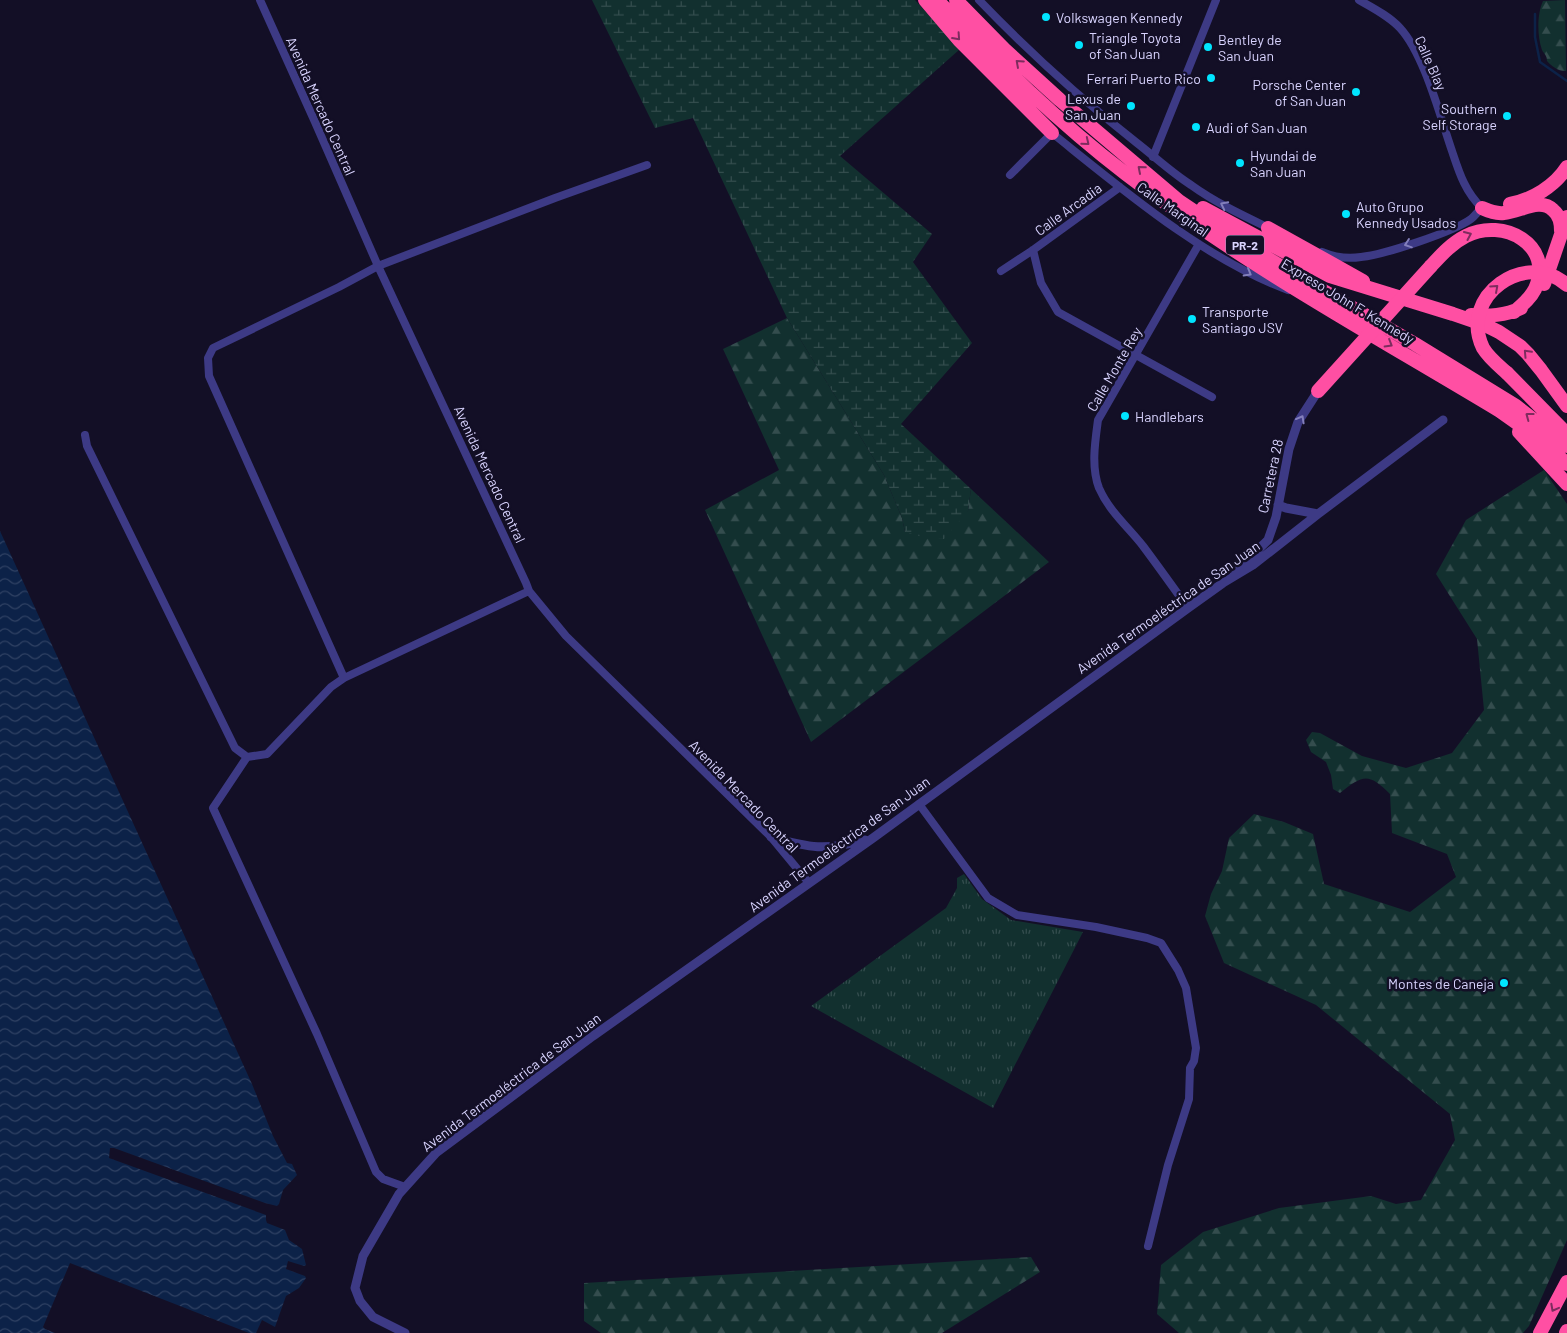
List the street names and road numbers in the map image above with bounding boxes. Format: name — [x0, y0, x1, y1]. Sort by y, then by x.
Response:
street label: Calle Blay — [1411, 33, 1451, 93]
street label: Avenida Mercado Central — [283, 34, 359, 178]
street label: Calle Marginal — [1134, 178, 1212, 240]
street label: Calle Arcadia — [1031, 179, 1105, 239]
road number: PR-2 — [1226, 236, 1264, 254]
street label: Expreso John F. Kennedy — [1278, 255, 1418, 348]
street label: Calle Monte Rey — [1083, 323, 1145, 414]
street label: Avenida Mercado Central — [451, 403, 529, 545]
street label: Carretera 28 — [1254, 437, 1286, 515]
street label: Avenida Termoeléctrica de San Juan — [1073, 537, 1263, 677]
street label: Avenida Mercado Central — [686, 736, 802, 856]
street label: Avenida Termoeléctrica de San Juan — [745, 773, 933, 915]
street label: Avenida Termoeléctrica de San Juan — [418, 1009, 604, 1155]

